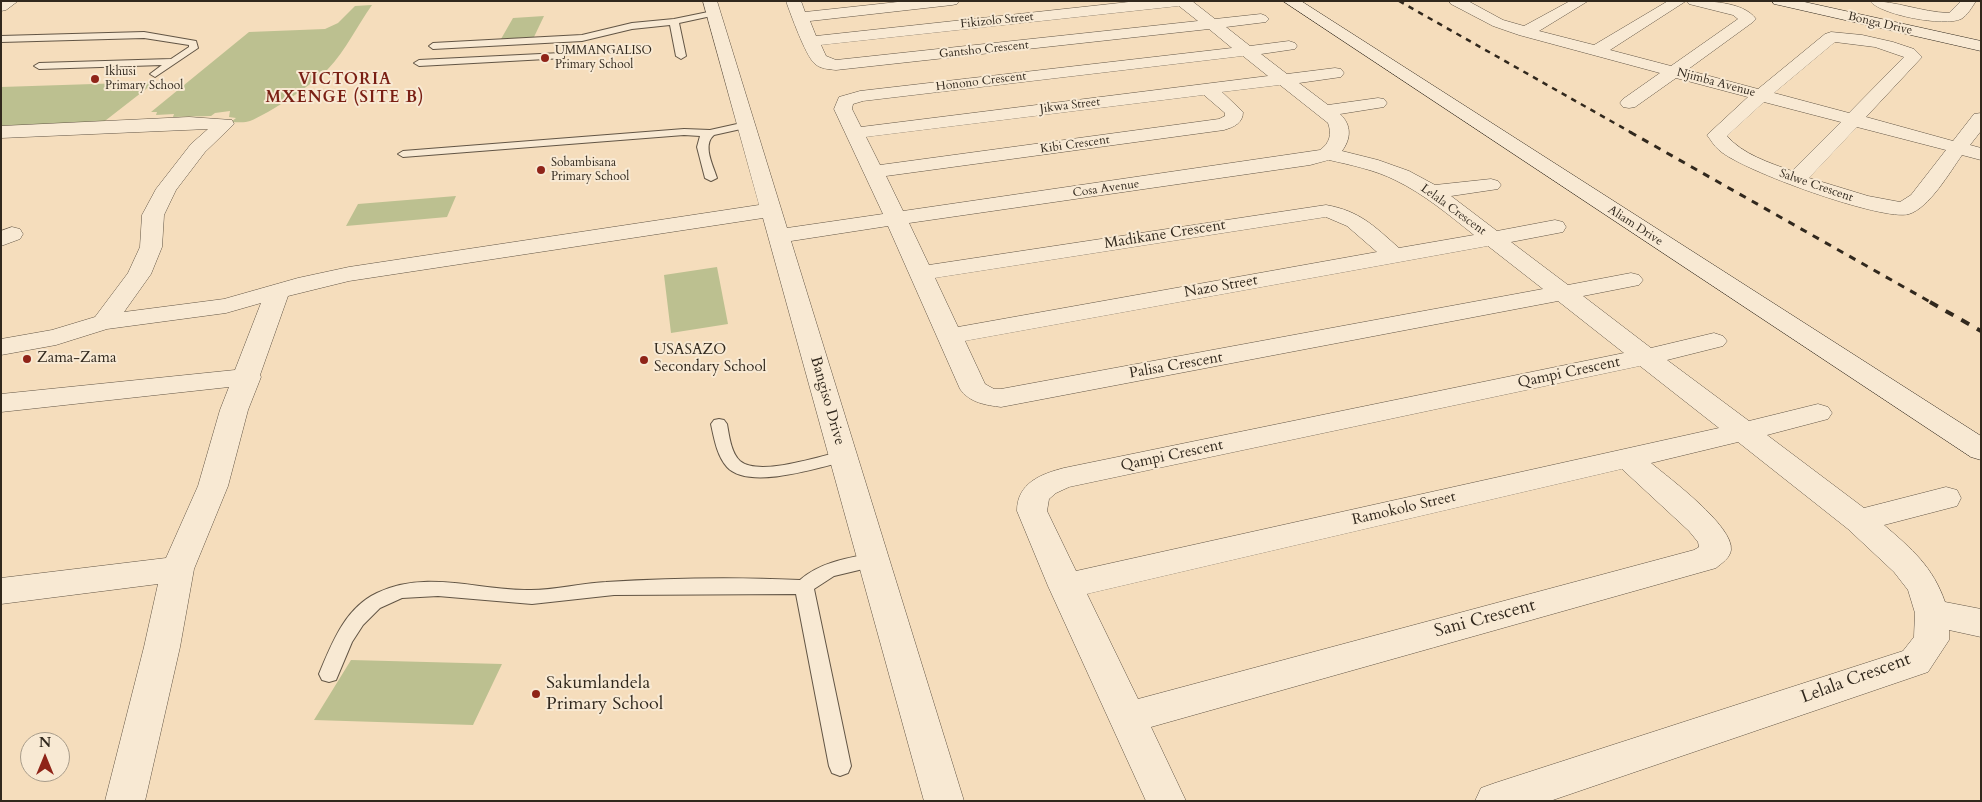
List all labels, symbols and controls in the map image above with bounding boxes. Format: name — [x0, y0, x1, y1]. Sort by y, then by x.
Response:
street label: Fikizolo Street — [960, 10, 1034, 32]
street label: Bonga Drive — [1846, 10, 1914, 38]
street label: Gantsho Crescent — [938, 38, 1030, 62]
place label: UMMANGALISO Primary School — [555, 44, 652, 72]
marker: UMMANGALISO Primary School — [539, 52, 551, 64]
place label: Ikhusi Primary School — [105, 65, 183, 93]
street label: Njimba Avenue — [1675, 66, 1757, 100]
street label: Honono Crescent — [935, 69, 1027, 95]
district label: VICTORIA MXENGE (SITE B) — [264, 70, 426, 108]
marker: Ikhusi Primary School — [89, 73, 101, 85]
street label: Jikwa Street — [1039, 95, 1101, 117]
street label: Kibi Crescent — [1039, 133, 1111, 157]
place label: Sobambisana Primary School — [551, 156, 629, 184]
marker: Sobambisana Primary School — [535, 164, 547, 176]
street label: Salwe Crescent — [1777, 167, 1855, 205]
street label: Cosa Avenue — [1072, 177, 1140, 201]
street label: Lelala Crescent — [1418, 182, 1488, 238]
street label: Aliam Drive — [1605, 203, 1665, 249]
street label: Madikane Crescent — [1103, 217, 1227, 253]
street label: Nazo Street — [1183, 272, 1259, 302]
place label: USASAZO Secondary School — [654, 342, 766, 377]
street label: Palisa Crescent — [1128, 349, 1224, 383]
place label: Zama-Zama — [37, 350, 116, 368]
marker: Zama-Zama — [21, 353, 33, 365]
street label: Qampi Crescent — [1516, 353, 1622, 393]
marker: USASAZO Secondary School — [638, 354, 650, 366]
street label: Bangiso Drive — [806, 355, 848, 447]
street label: Qampi Crescent — [1119, 436, 1225, 476]
street label: Ramokolo Street — [1350, 488, 1458, 530]
street label: Sani Crescent — [1432, 595, 1538, 643]
street label: Lelala Crescent — [1798, 649, 1914, 709]
place label: Sakumlandela Primary School — [546, 673, 663, 716]
marker: Sakumlandela Primary School — [530, 688, 542, 700]
north arrow — [20, 732, 70, 782]
text: N — [39, 733, 51, 752]

